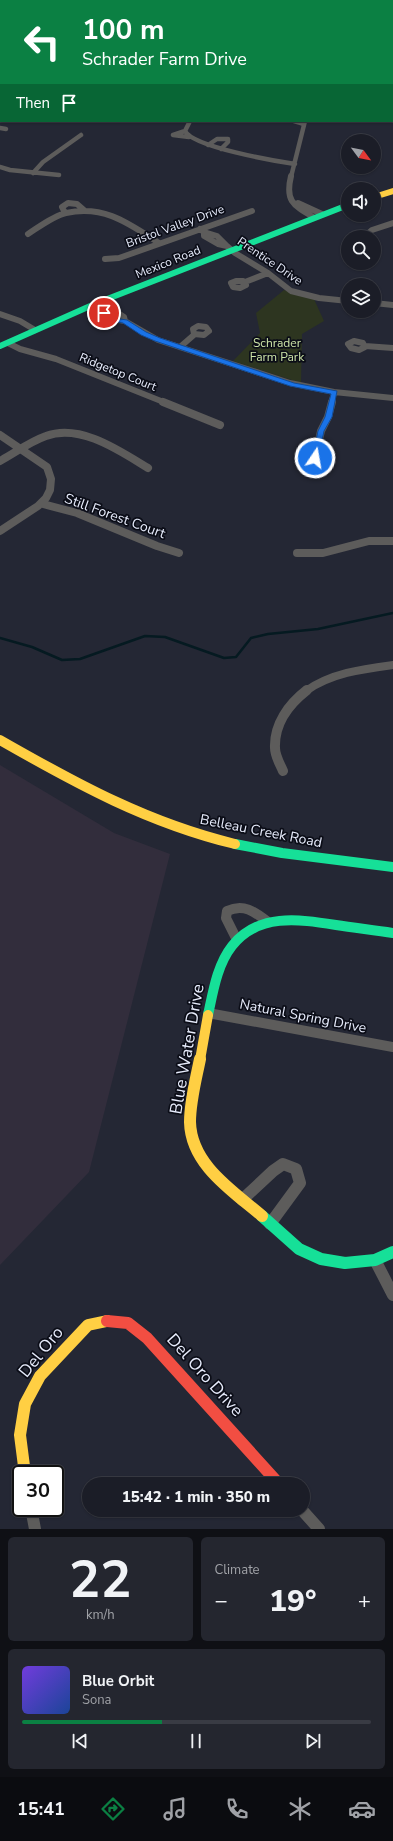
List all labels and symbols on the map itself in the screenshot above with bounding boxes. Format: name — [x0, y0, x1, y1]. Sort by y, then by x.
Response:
north arrow — [341, 134, 381, 174]
street label: Bristol Valley Drive — [124, 201, 226, 251]
street label: Prentice Drive — [234, 233, 306, 289]
street label: Mexico Road — [133, 242, 203, 282]
pin — [87, 296, 121, 330]
park label: Schrader Farm Park — [250, 335, 305, 365]
street label: Ridgetop Court — [77, 349, 160, 395]
position arrow — [294, 437, 336, 479]
street label: Still Forest Court — [62, 489, 168, 543]
street label: Belleau Creek Road — [198, 810, 324, 852]
street label: Blue Water Drive — [164, 982, 210, 1116]
street label: Natural Spring Drive — [238, 994, 368, 1038]
street label: Del Oro — [13, 1322, 69, 1382]
street label: Del Oro Drive — [162, 1329, 248, 1421]
speed limit sign: 30 — [12, 1465, 64, 1517]

